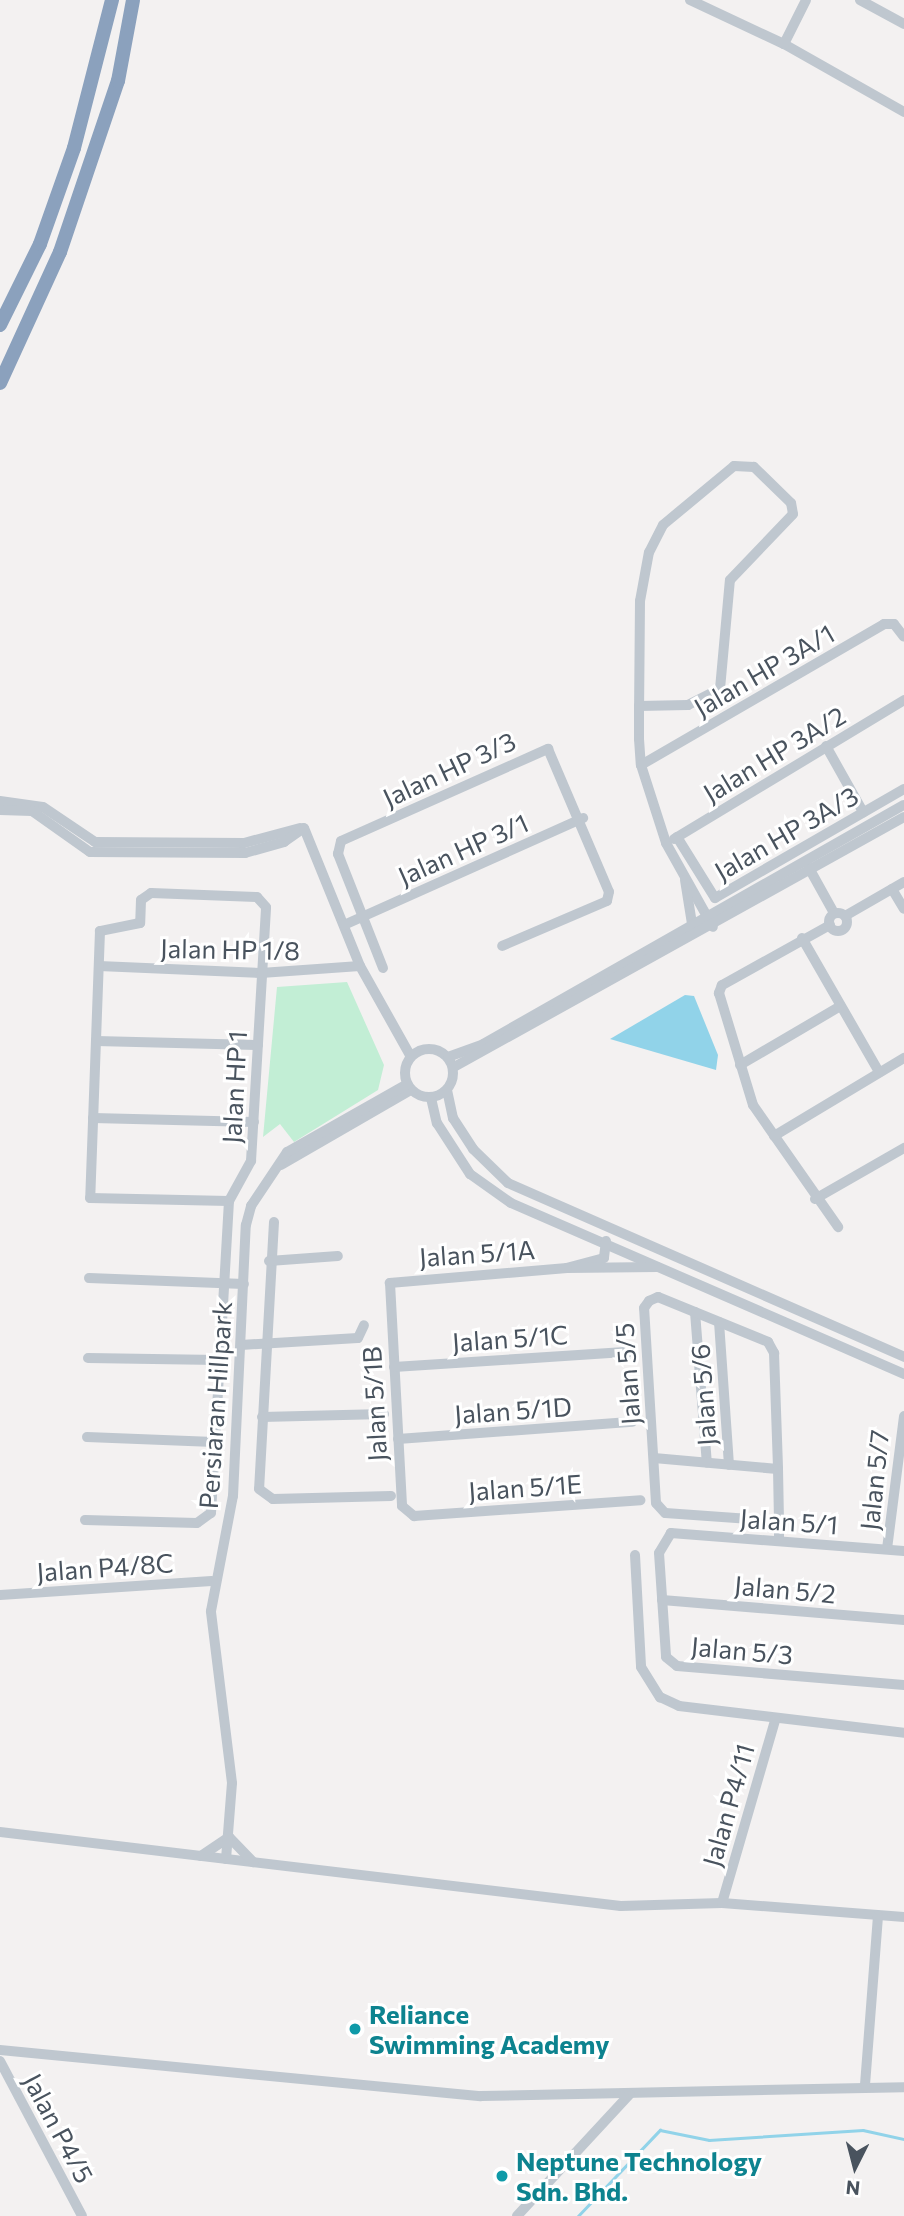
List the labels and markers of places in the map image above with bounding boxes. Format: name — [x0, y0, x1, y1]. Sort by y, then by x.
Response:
place label: Reliance Swimming Academy — [369, 1998, 609, 2060]
marker: Reliance Swimming Academy — [347, 2021, 363, 2037]
place label: Neptune Technology Sdn. Bhd. — [516, 2145, 762, 2206]
marker: Neptune Technology Sdn. Bhd. — [494, 2168, 510, 2184]

